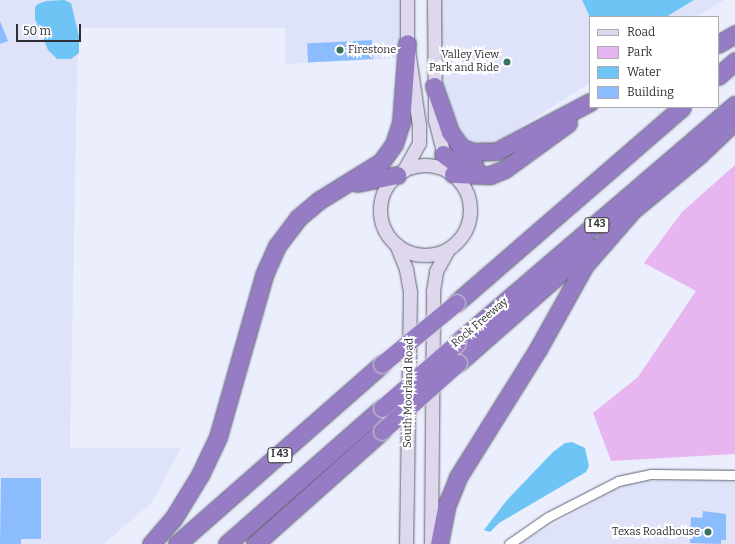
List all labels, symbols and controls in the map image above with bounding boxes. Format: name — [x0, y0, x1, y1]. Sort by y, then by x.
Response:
scale bar — [18, 16, 83, 42]
legend — [589, 16, 719, 108]
text: 50 m — [23, 24, 51, 38]
text: Road — [627, 25, 655, 39]
place label: Firestone — [348, 43, 396, 57]
marker: Firestone — [335, 45, 345, 55]
text: Park — [627, 45, 652, 59]
place label: Valley View Park and Ride — [429, 49, 499, 75]
marker: Valley View Park and Ride — [502, 57, 512, 67]
text: Water — [627, 65, 661, 79]
text: Building — [627, 85, 674, 99]
road number: I 43 — [584, 217, 610, 233]
street label: Rock Freeway — [449, 296, 511, 350]
street label: South Moorland Road — [401, 338, 417, 448]
road number: I 43 — [267, 447, 293, 463]
place label: Texas Roadhouse — [612, 525, 700, 539]
marker: Texas Roadhouse — [703, 527, 713, 537]

